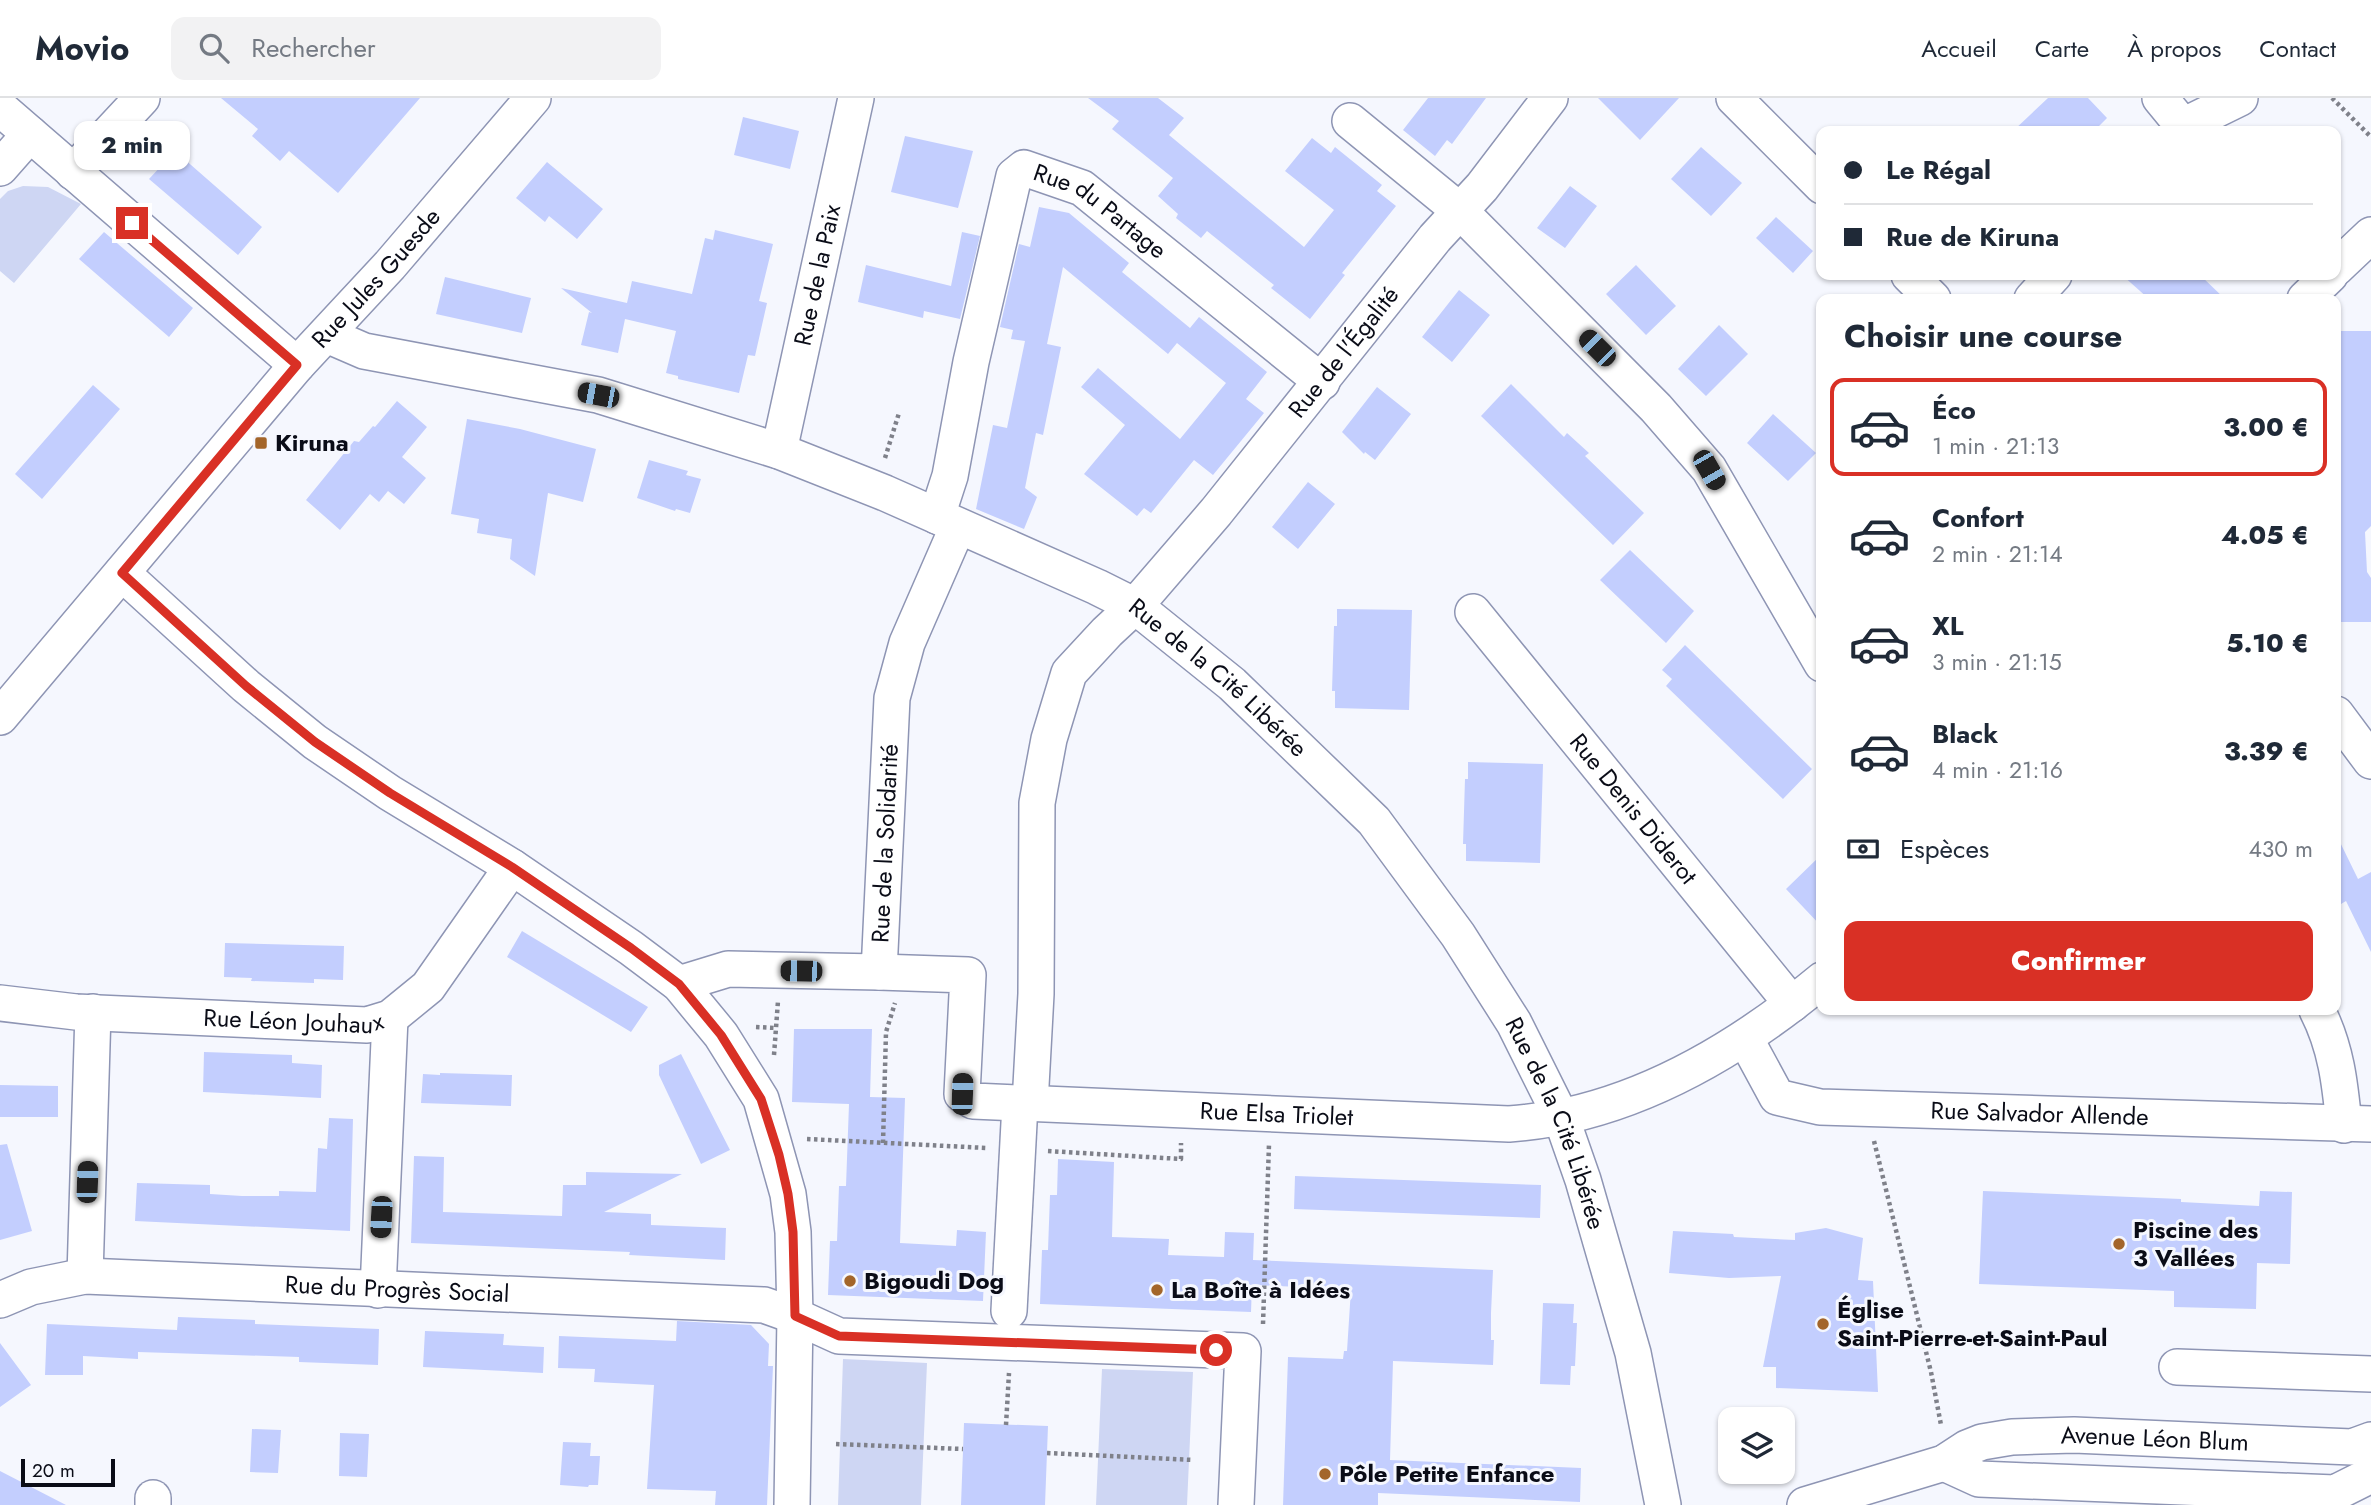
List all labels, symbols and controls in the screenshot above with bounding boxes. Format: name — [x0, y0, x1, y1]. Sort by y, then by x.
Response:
search box — [171, 17, 661, 80]
text: Movio — [35, 25, 129, 72]
icon: search — [195, 29, 233, 67]
text: Rechercher — [251, 29, 376, 67]
text: Accueil — [1921, 31, 1997, 66]
text: Carte — [2035, 31, 2089, 66]
text: À propos — [2127, 31, 2221, 66]
text: Contact — [2259, 31, 2336, 66]
callout: 2 min — [74, 122, 190, 170]
text: 2 min — [101, 128, 163, 162]
text: Le Régal — [1886, 151, 1991, 189]
street label: Rue du Partage — [1029, 155, 1174, 267]
street label: Rue Jules Guesde — [303, 200, 448, 356]
street label: Rue de la Paix — [784, 200, 849, 349]
route end — [116, 207, 148, 239]
text: Rue de Kiruna — [1886, 218, 2059, 256]
street label: Rue de l'Égalité — [1280, 279, 1407, 425]
text: Choisir une course — [1844, 313, 2122, 359]
car — [1575, 326, 1620, 370]
car — [576, 381, 621, 409]
text: Éco — [1932, 391, 1976, 429]
icon: car — [1848, 396, 1911, 459]
text: 3.00 € — [2223, 408, 2309, 446]
place label: Kiruna — [275, 425, 349, 460]
text: 1 min · 21:13 — [1932, 429, 2059, 463]
marker: Kiruna — [253, 435, 269, 451]
car — [1690, 447, 1729, 493]
text: Confort — [1932, 499, 2024, 537]
icon: car — [1848, 504, 1911, 567]
text: 4.05 € — [2221, 516, 2309, 554]
text: 2 min · 21:14 — [1932, 537, 2063, 571]
street label: Rue de la Cité Libérée — [1121, 590, 1316, 765]
text: XL — [1932, 607, 1964, 645]
icon: car — [1848, 612, 1911, 675]
text: 5.10 € — [2226, 624, 2309, 662]
text: 3 min · 21:15 — [1932, 645, 2062, 679]
text: Black — [1932, 715, 1998, 753]
icon: car — [1848, 720, 1911, 783]
street label: Rue Denis Diderot — [1562, 726, 1706, 892]
text: 3.39 € — [2224, 732, 2309, 770]
street label: Rue de la Solidarité — [862, 743, 907, 944]
text: 4 min · 21:16 — [1932, 753, 2063, 787]
icon: cash — [1844, 830, 1882, 868]
text: Espèces — [1900, 830, 1989, 868]
text: 430 m — [2248, 832, 2313, 866]
button: Confirmer — [1844, 921, 2313, 1001]
car — [780, 960, 823, 982]
street label: Rue Léon Jouhaux — [203, 1000, 388, 1042]
street label: Rue de la Cité Libérée — [1497, 1011, 1614, 1233]
car — [951, 1073, 974, 1115]
street label: Rue Salvador Allende — [1930, 1092, 2149, 1134]
street label: Rue Elsa Triolet — [1199, 1093, 1354, 1134]
car — [76, 1161, 99, 1203]
car — [370, 1195, 393, 1239]
place label: Piscine des 3 Vallées — [2133, 1212, 2258, 1275]
marker: Piscine des 3 Vallées — [2111, 1236, 2127, 1252]
place label: Bigoudi Dog — [864, 1263, 1004, 1298]
street label: Rue du Progrès Social — [284, 1267, 510, 1311]
place label: La Boîte à Idées — [1171, 1272, 1350, 1307]
marker: Bigoudi Dog — [842, 1273, 858, 1289]
marker: La Boîte à Idées — [1149, 1282, 1165, 1298]
place label: Église Saint-Pierre-et-Saint-Paul — [1837, 1292, 2108, 1355]
marker: Église Saint-Pierre-et-Saint-Paul — [1815, 1316, 1831, 1332]
route start — [1200, 1334, 1232, 1366]
map controls — [1718, 1407, 1795, 1484]
button: layers — [1718, 1407, 1795, 1484]
street label: Avenue Léon Blum — [2060, 1417, 2250, 1460]
scale bar — [21, 1456, 116, 1488]
place label: Pôle Petite Enfance — [1339, 1456, 1555, 1491]
text: 20 m — [32, 1457, 75, 1484]
marker: Pôle Petite Enfance — [1317, 1466, 1333, 1482]

